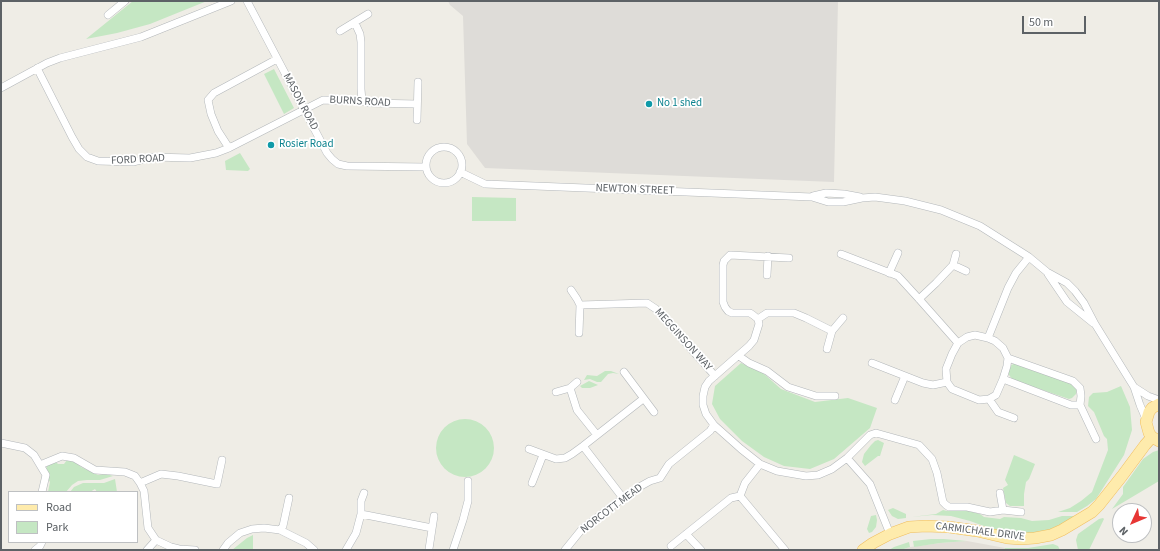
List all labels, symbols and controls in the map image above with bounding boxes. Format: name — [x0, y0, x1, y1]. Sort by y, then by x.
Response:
scale bar — [1024, 8, 1088, 34]
text: 50 m — [1029, 14, 1053, 31]
street label: MASON ROAD — [279, 71, 321, 133]
street label: BURNS ROAD — [329, 94, 391, 110]
place label: No 1 shed — [657, 97, 702, 111]
marker: No 1 shed — [644, 99, 654, 109]
place label: Rosier Road — [279, 138, 333, 152]
marker: Rosier Road — [266, 140, 276, 150]
street label: FORD ROAD — [111, 152, 165, 168]
street label: NEWTON STREET — [595, 182, 675, 198]
street label: MEGGINSON WAY — [651, 306, 715, 374]
street label: NORCOTT MEAD — [578, 481, 646, 537]
legend — [8, 491, 138, 543]
text: Road — [46, 499, 72, 516]
north arrow — [1112, 503, 1152, 543]
text: Park — [46, 519, 68, 536]
street label: CARMICHAEL DRIVE — [935, 520, 1025, 544]
text: N — [1116, 523, 1132, 539]

